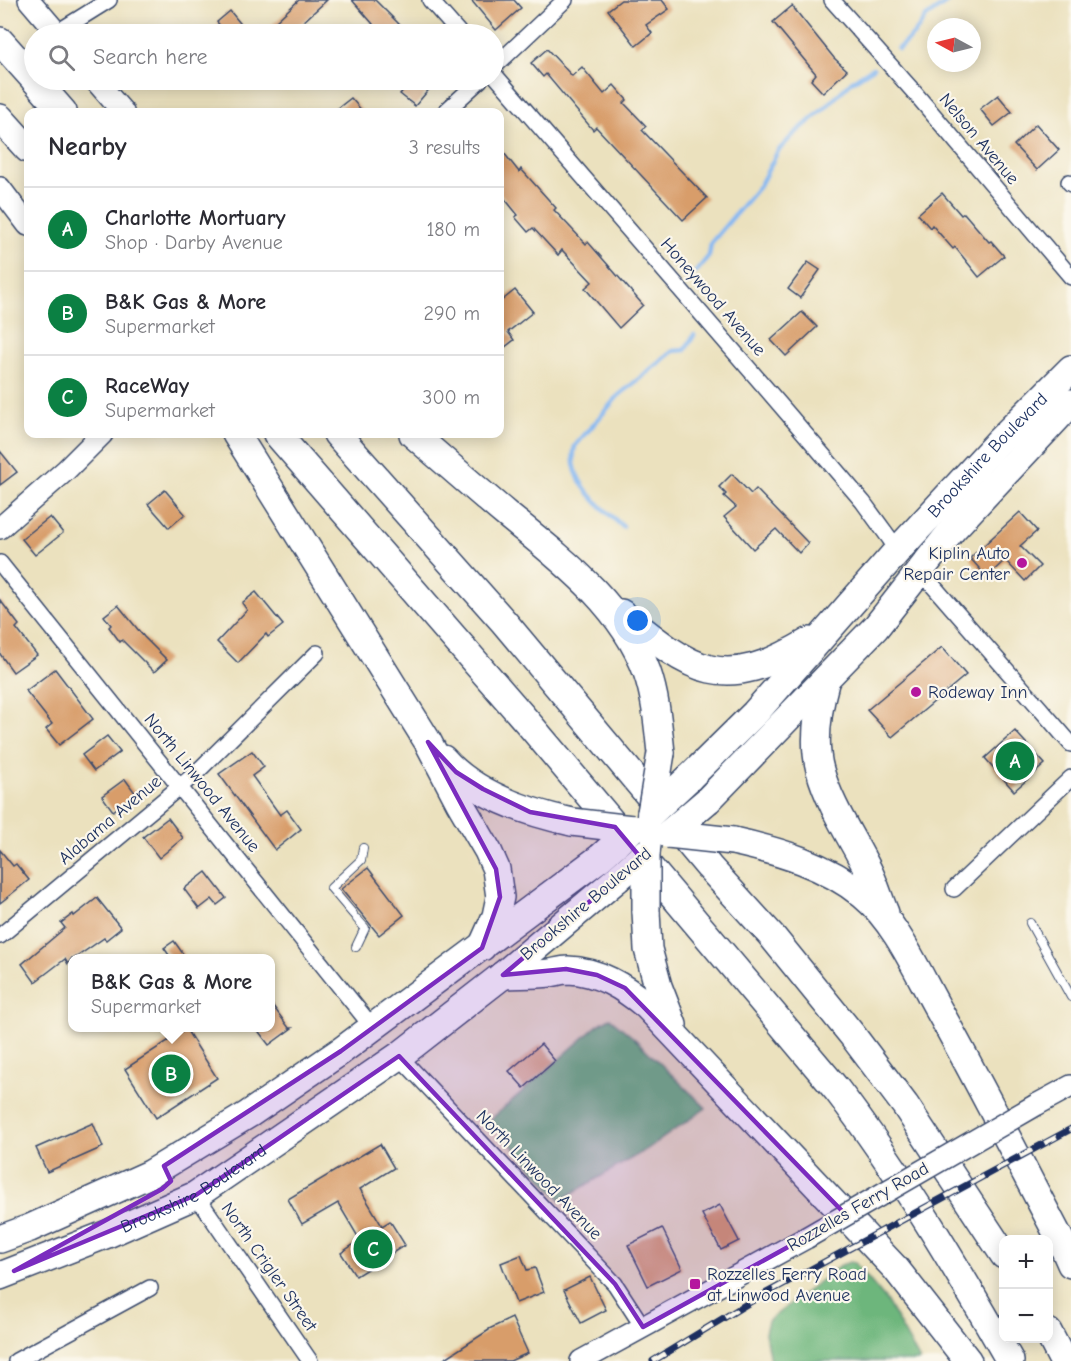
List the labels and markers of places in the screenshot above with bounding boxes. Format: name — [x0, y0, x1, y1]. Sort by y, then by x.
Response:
place label: Kiplin Auto Repair Center — [904, 543, 1011, 585]
marker: Kiplin Auto Repair Center — [1015, 556, 1029, 570]
place label: Rodeway Inn — [928, 682, 1027, 703]
marker: Rodeway Inn — [909, 685, 923, 699]
pin: A — [996, 738, 1034, 783]
pin: B — [152, 1052, 190, 1096]
pin: C — [354, 1226, 392, 1272]
place label: Rozzelles Ferry Road at Linwood Avenue — [707, 1264, 867, 1306]
marker: Rozzelles Ferry Road at Linwood Avenue — [688, 1277, 702, 1291]

